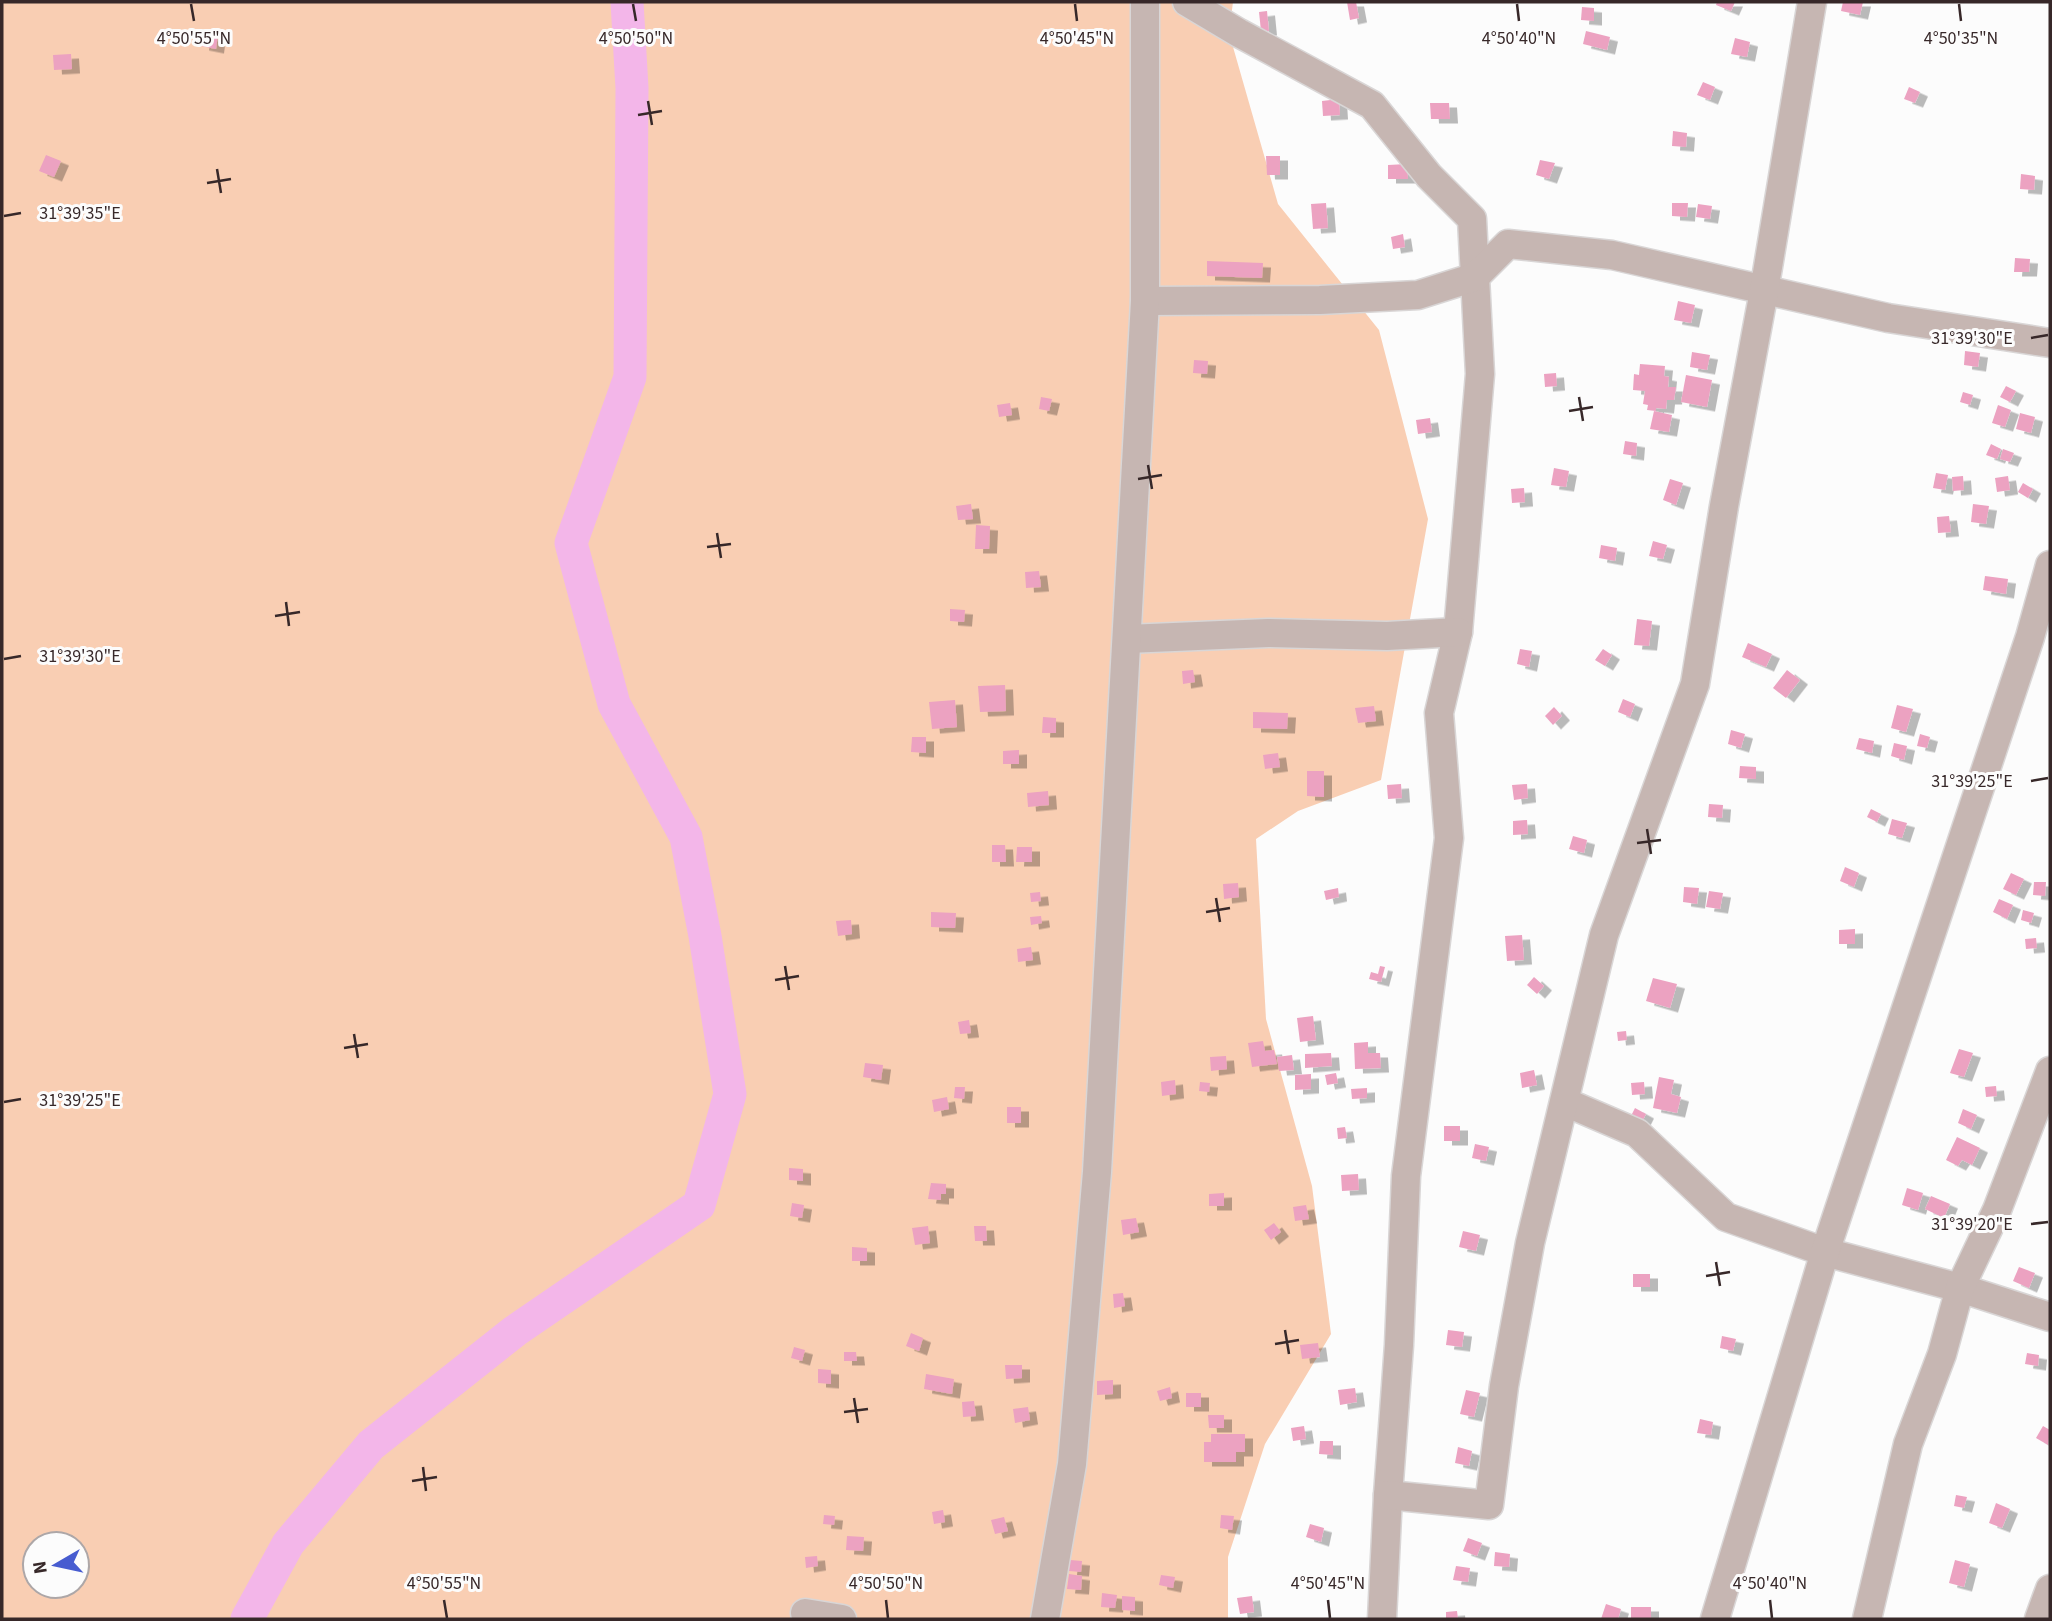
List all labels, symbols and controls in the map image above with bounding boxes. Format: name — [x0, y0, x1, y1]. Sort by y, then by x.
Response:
text: 4°50'55"N — [157, 26, 231, 51]
text: 4°50'50"N — [599, 26, 673, 51]
text: 4°50'45"N — [1040, 26, 1114, 51]
text: 4°50'40"N — [1482, 26, 1556, 51]
text: 4°50'35"N — [1924, 26, 1998, 51]
text: 31°39'35"E — [39, 201, 121, 226]
text: 31°39'30"E — [1931, 326, 2013, 351]
text: 31°39'30"E — [39, 644, 121, 669]
text: 31°39'25"E — [1931, 769, 2013, 794]
text: 31°39'25"E — [39, 1088, 121, 1113]
text: 31°39'20"E — [1931, 1212, 2013, 1237]
north arrow — [21, 1530, 91, 1600]
text: N — [26, 1559, 55, 1576]
text: 4°50'55"N — [407, 1571, 481, 1596]
text: 4°50'50"N — [849, 1571, 923, 1596]
text: 4°50'45"N — [1291, 1571, 1365, 1596]
text: 4°50'40"N — [1733, 1571, 1807, 1596]

